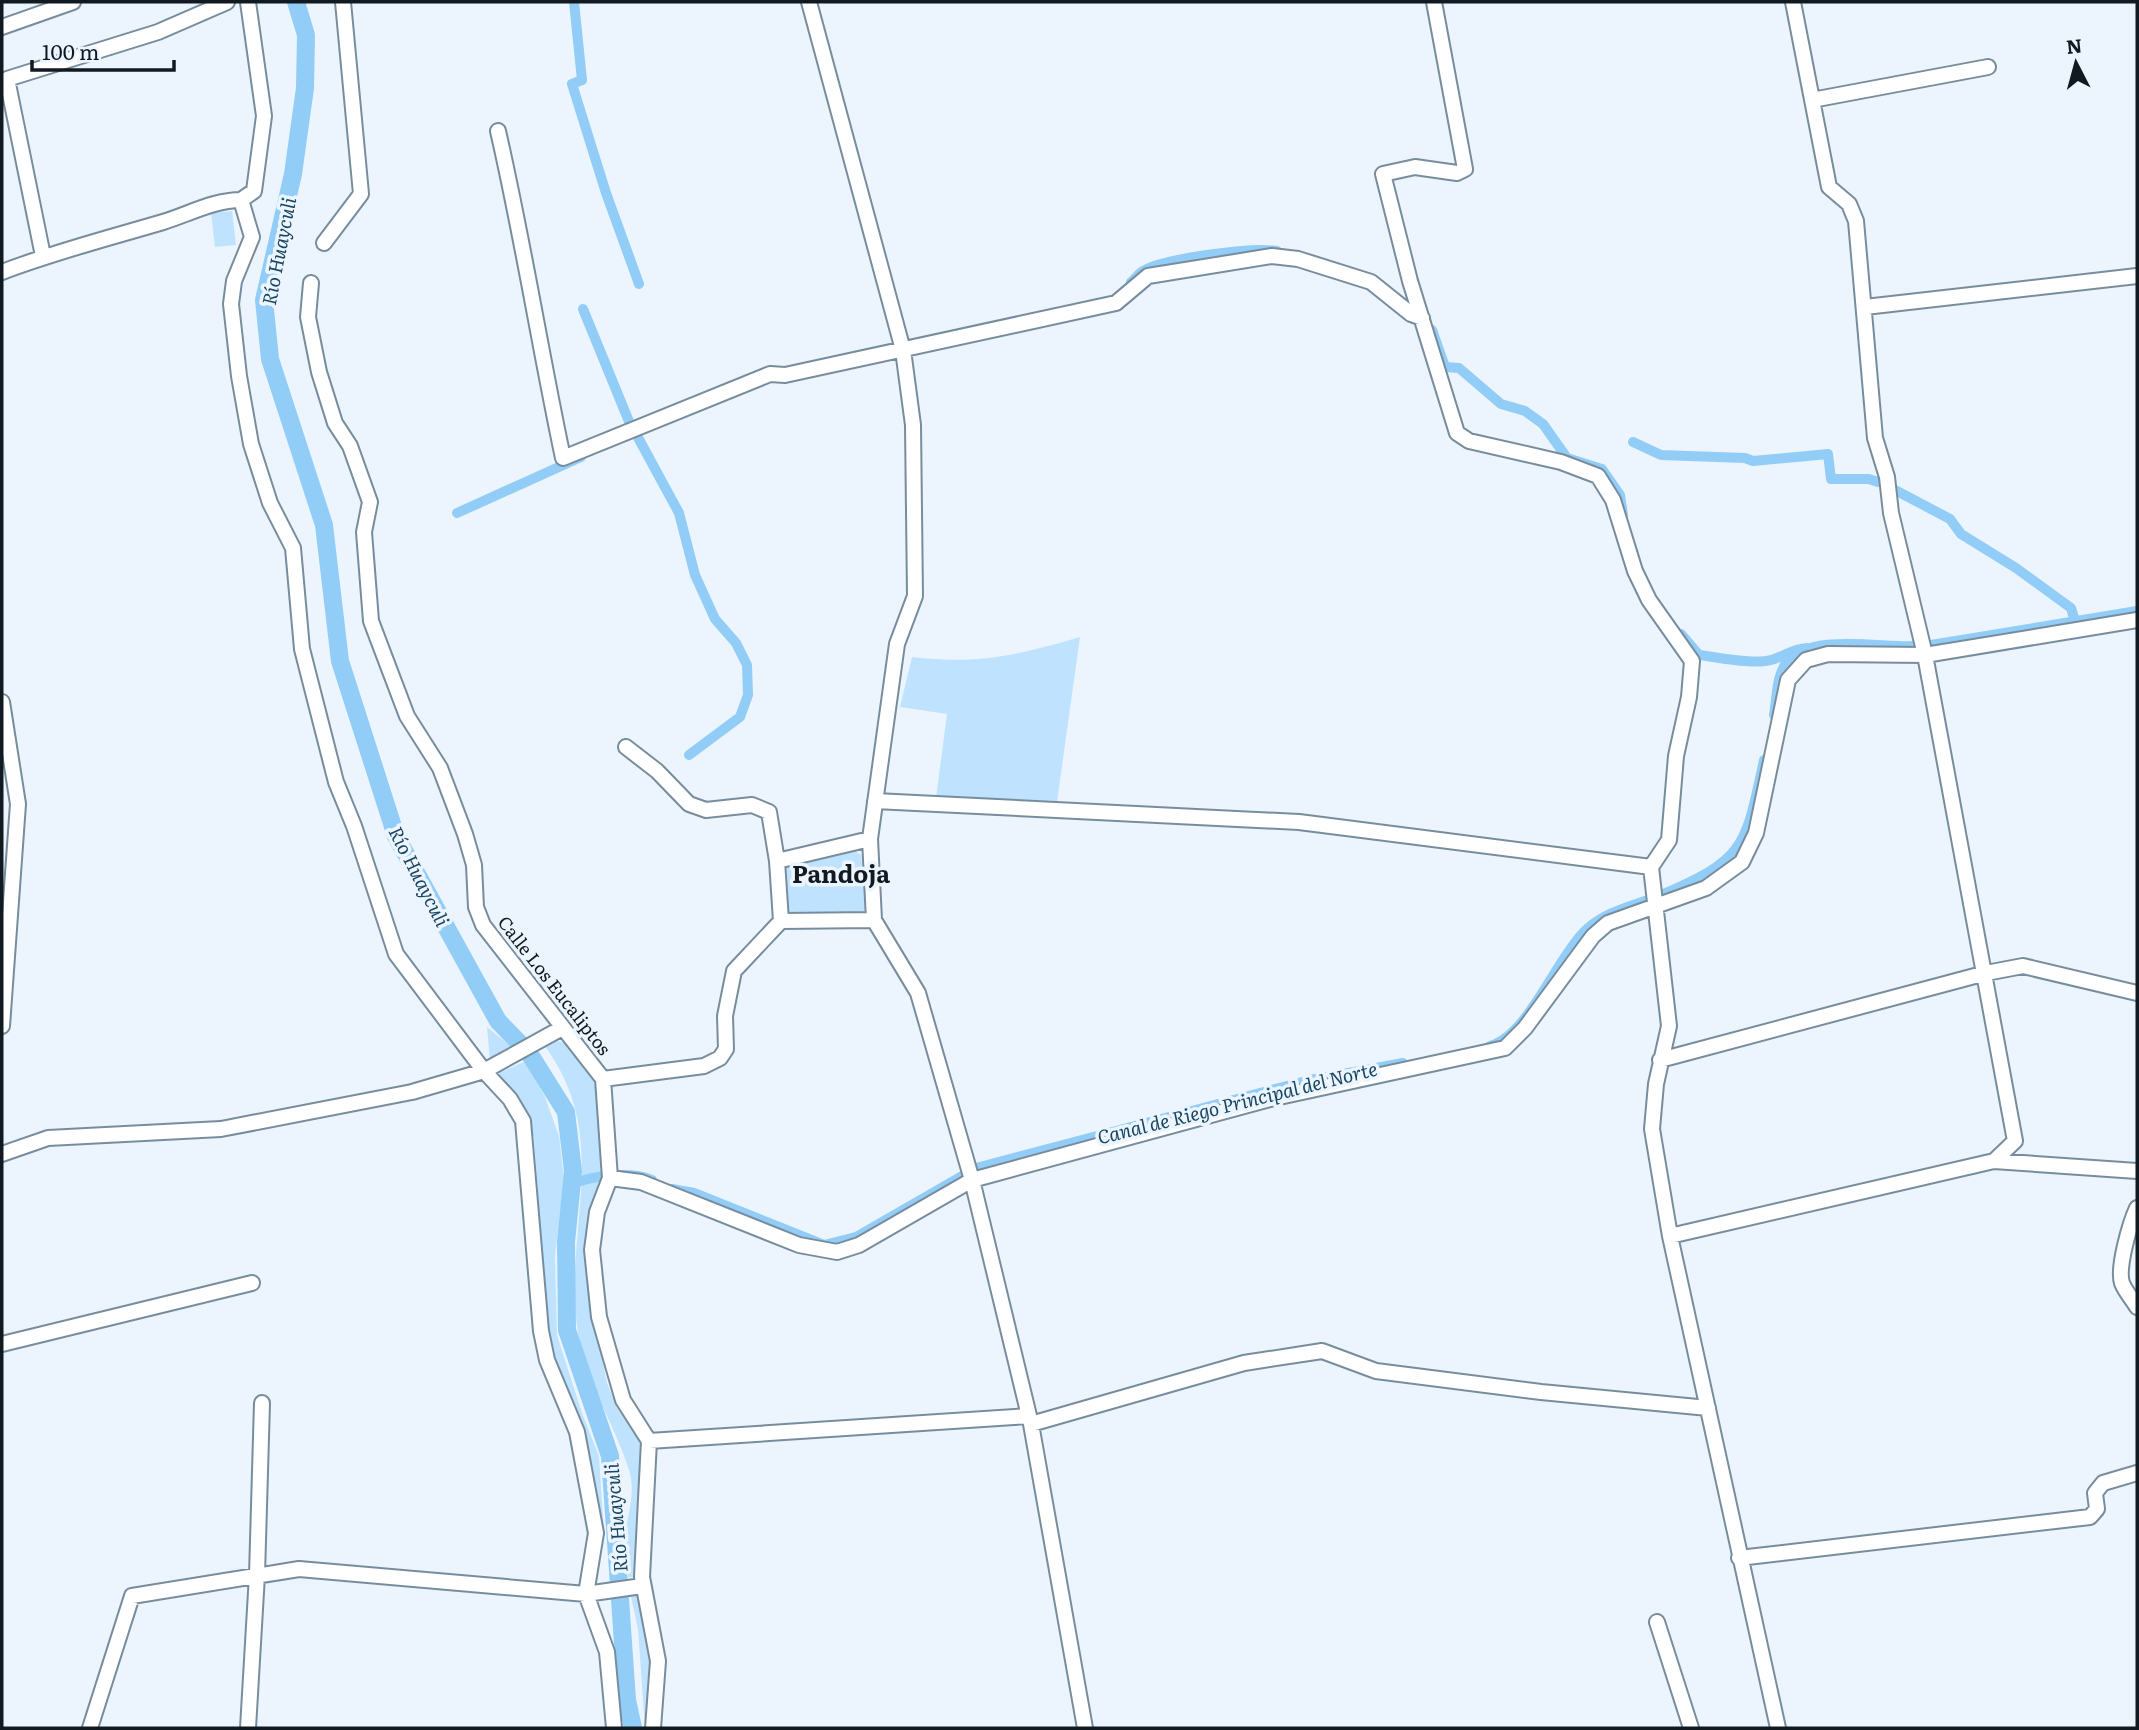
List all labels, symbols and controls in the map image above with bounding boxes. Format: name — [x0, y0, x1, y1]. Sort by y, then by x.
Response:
scale bar — [32, 28, 173, 72]
north arrow — [2041, 28, 2111, 98]
text: N — [2065, 30, 2084, 60]
text: 100 m — [42, 35, 99, 66]
water label: Río Huayculi — [254, 194, 302, 307]
water label: Río Huayculi — [383, 821, 457, 931]
district label: Pandoja — [792, 855, 890, 890]
street label: Calle Los Eucaliptos — [492, 910, 618, 1060]
water label: Canal de Riego Principal del Norte — [1094, 1054, 1380, 1150]
water label: Río Huayculi — [596, 1462, 634, 1574]

